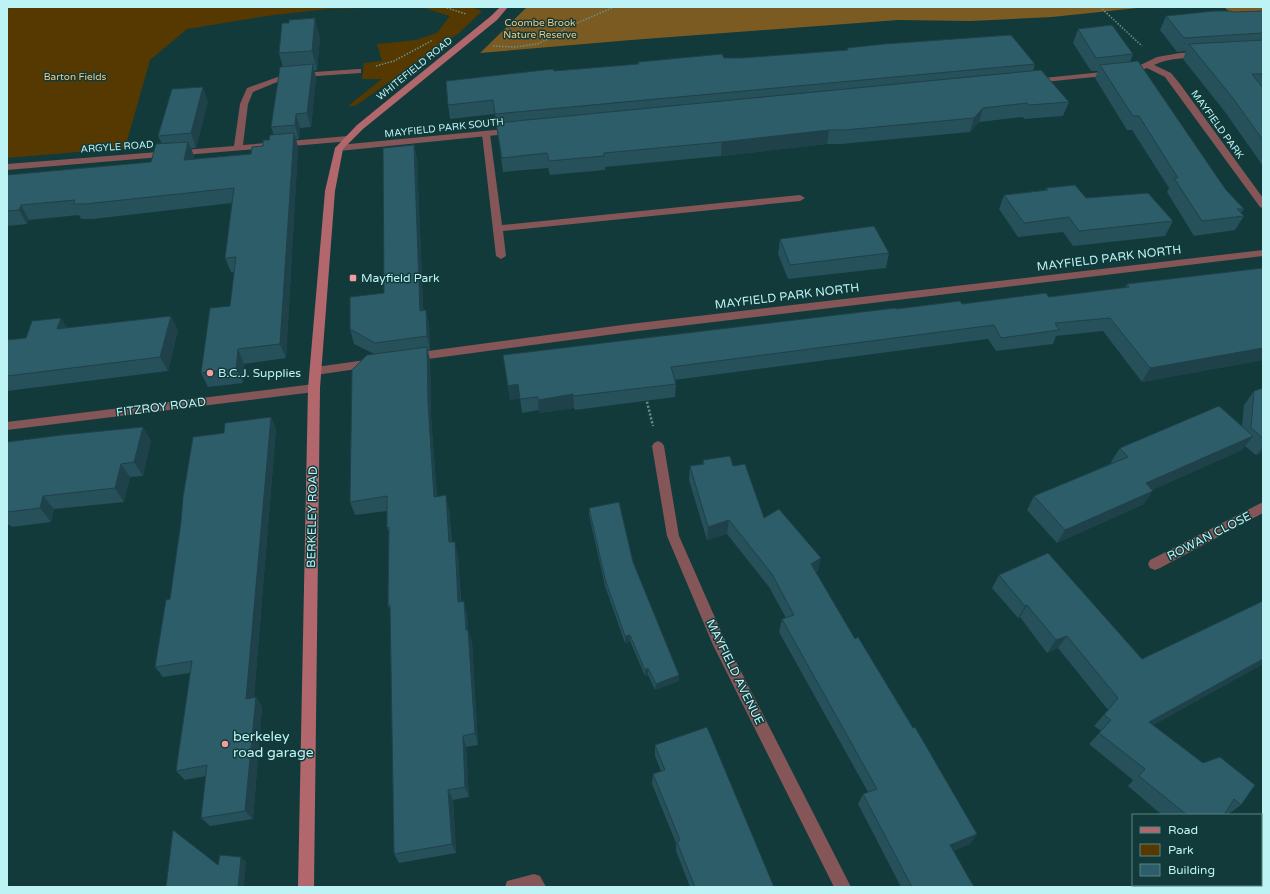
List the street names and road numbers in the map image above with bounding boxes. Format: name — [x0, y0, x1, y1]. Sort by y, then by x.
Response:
street label: WHITEFIELD ROAD — [374, 34, 455, 103]
street label: MAYFIELD PARK — [1188, 88, 1246, 161]
street label: MAYFIELD PARK SOUTH — [384, 116, 504, 140]
street label: ARGYLE ROAD — [80, 138, 154, 156]
street label: MAYFIELD PARK NORTH — [1036, 242, 1182, 274]
street label: MAYFIELD PARK NORTH — [714, 280, 860, 312]
street label: FITZROY ROAD — [115, 395, 207, 419]
street label: BERKELEY ROAD — [304, 466, 320, 568]
street label: ROWAN CLOSE — [1165, 509, 1254, 563]
street label: MAYFIELD AVENUE — [703, 617, 767, 727]

